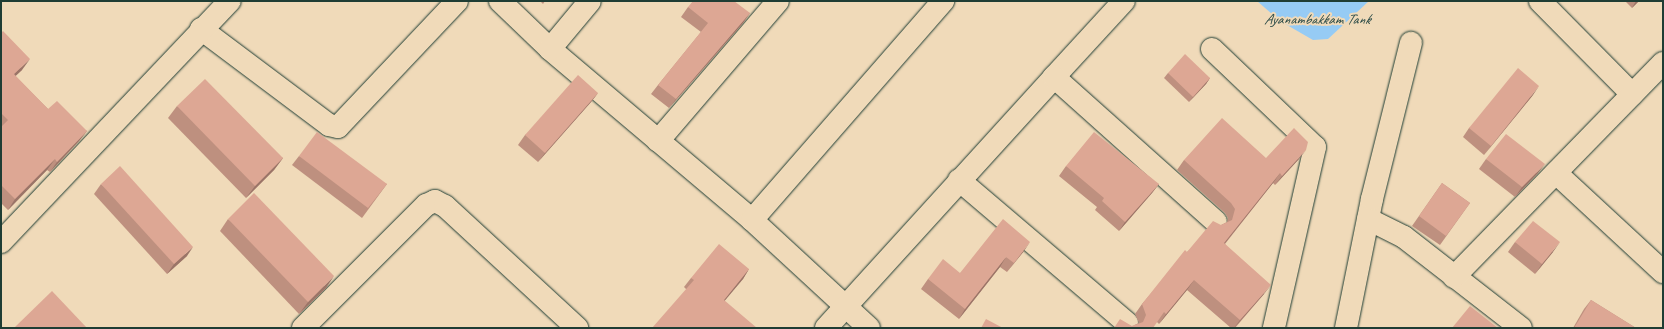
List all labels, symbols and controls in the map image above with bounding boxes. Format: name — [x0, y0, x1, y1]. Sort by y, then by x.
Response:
water label: Ayanambakkam Tank — [1264, 11, 1370, 29]

